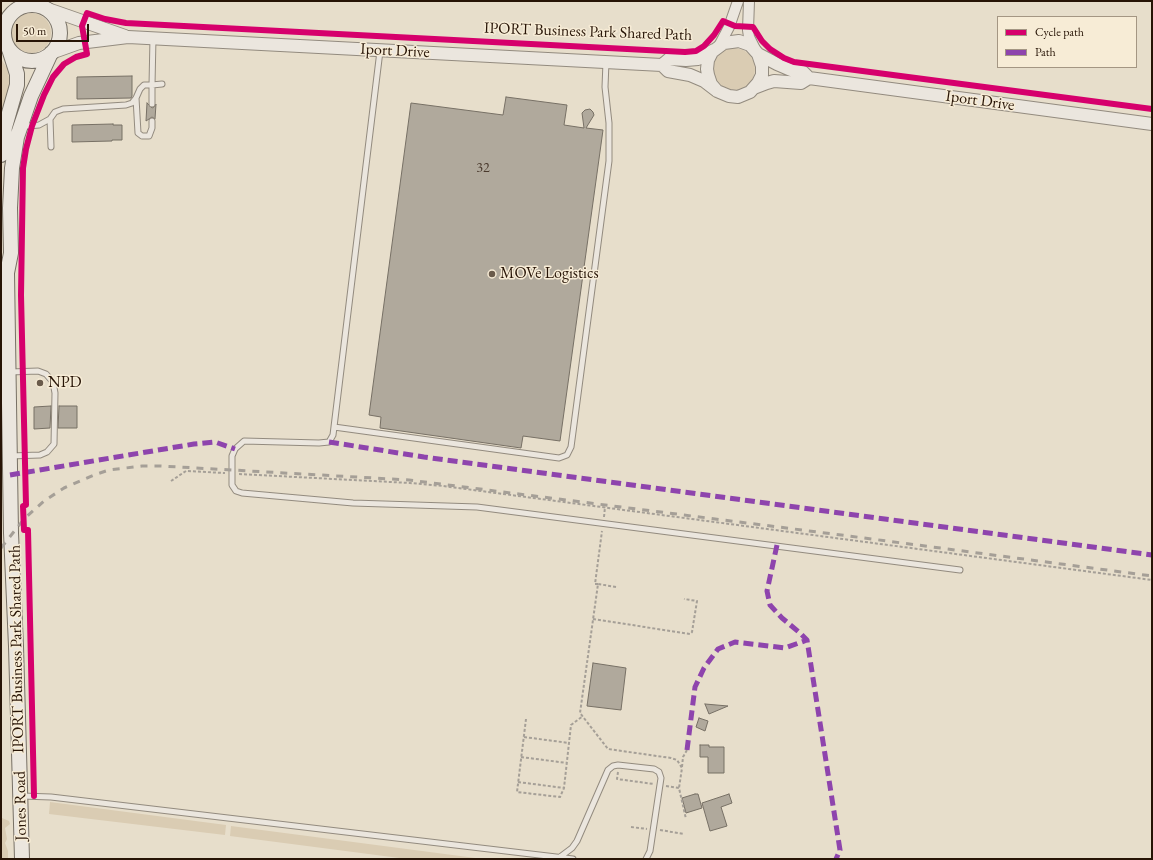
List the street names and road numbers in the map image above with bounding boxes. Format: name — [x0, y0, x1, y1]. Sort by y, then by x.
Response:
street label: IPORT Business Park Shared Path — [484, 19, 692, 45]
street label: Iport Drive — [360, 40, 430, 62]
street label: Iport Drive — [944, 87, 1016, 115]
street label: IPORT Business Park Shared Path — [6, 545, 28, 753]
street label: Jones Road — [11, 771, 31, 841]

